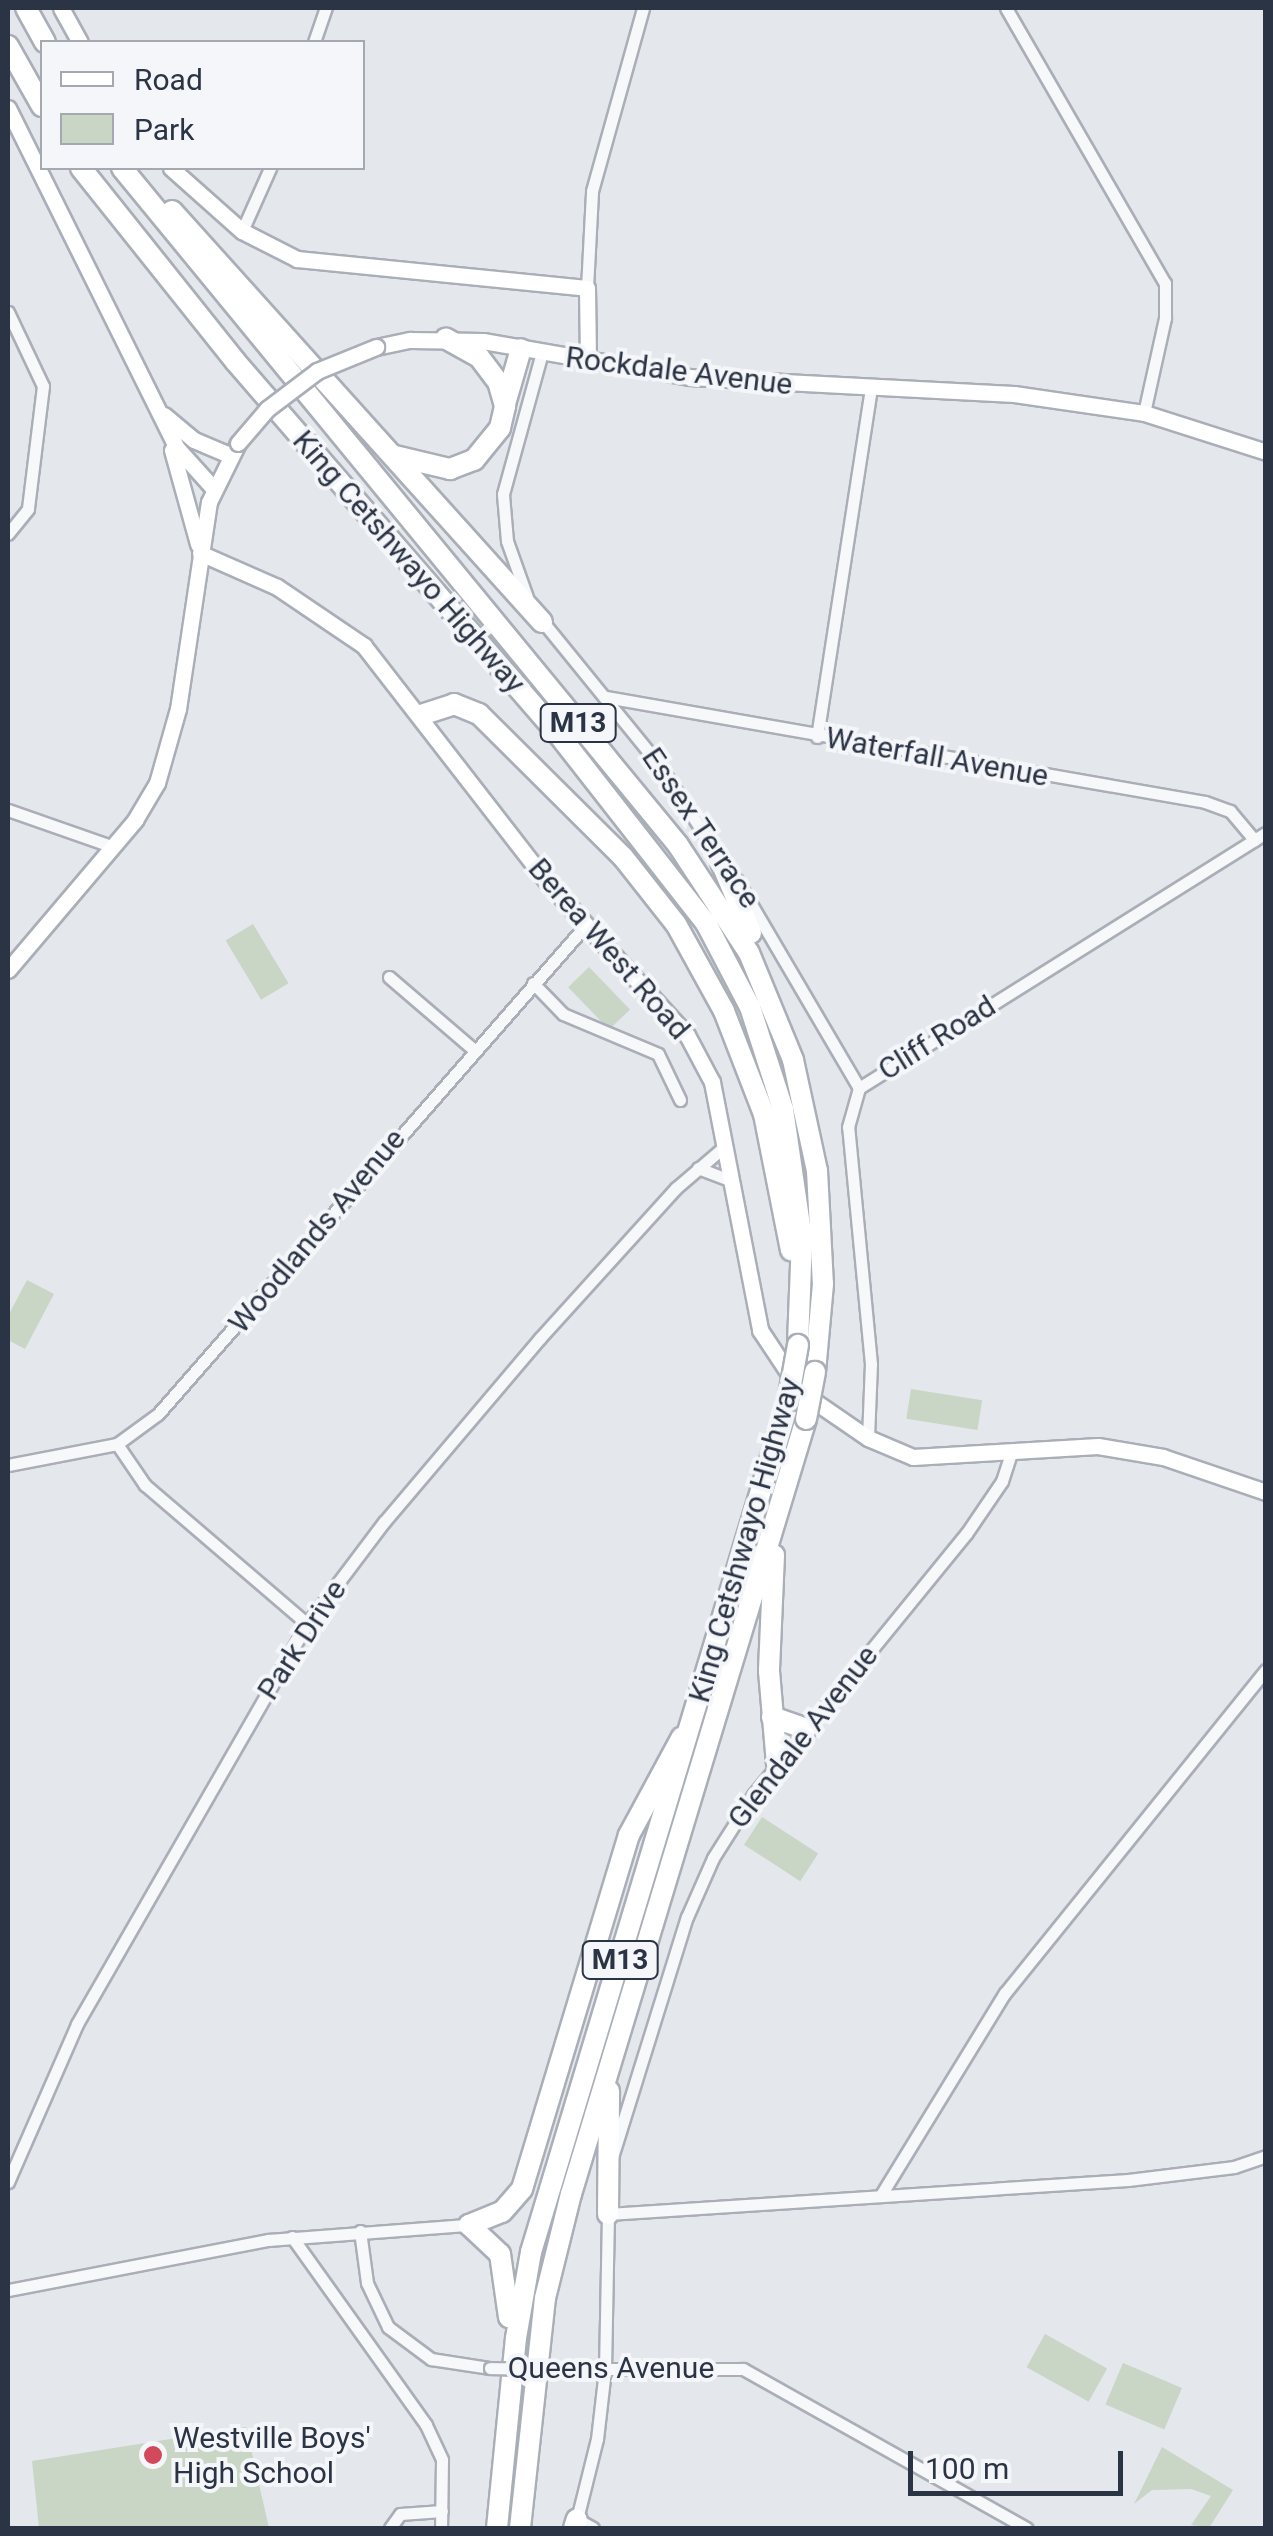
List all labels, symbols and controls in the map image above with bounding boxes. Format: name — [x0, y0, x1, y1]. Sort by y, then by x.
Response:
legend — [40, 40, 365, 170]
text: Road — [134, 62, 203, 97]
text: Park — [134, 112, 194, 147]
street label: Rockdale Avenue — [564, 339, 794, 403]
street label: King Cetshwayo Highway — [285, 423, 533, 701]
road number: M13 — [538, 700, 618, 746]
street label: Waterfall Avenue — [823, 720, 1051, 794]
street label: Essex Terrace — [634, 741, 768, 915]
street label: Berea West Road — [521, 851, 697, 1047]
street label: Cliff Road — [872, 988, 1002, 1088]
street label: Woodlands Avenue — [221, 1122, 413, 1340]
street label: King Cetshwayo Highway — [681, 1373, 809, 1707]
street label: Park Drive — [250, 1573, 354, 1707]
street label: Glendale Avenue — [720, 1638, 886, 1836]
road number: M13 — [580, 1937, 660, 1983]
street label: Queens Avenue — [508, 2350, 714, 2386]
place label: Westville Boys' High School — [173, 2420, 371, 2490]
scale bar — [913, 2431, 1128, 2493]
marker: Westville Boys' High School — [142, 2444, 164, 2466]
text: 100 m — [925, 2451, 1009, 2486]

